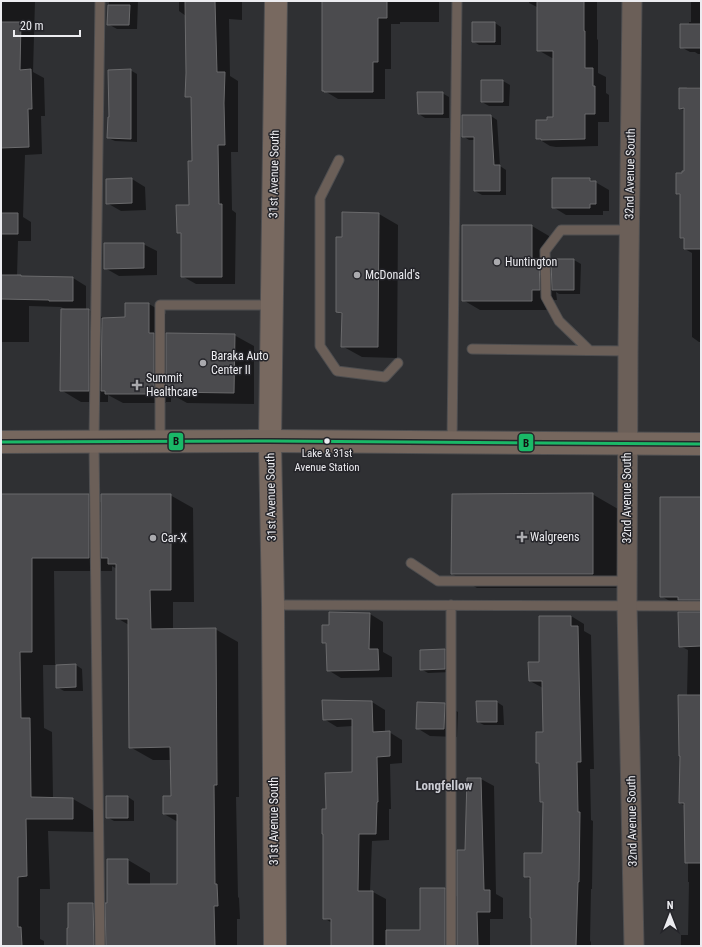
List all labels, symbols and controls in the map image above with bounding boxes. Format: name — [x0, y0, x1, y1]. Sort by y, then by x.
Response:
scale bar — [14, 12, 80, 38]
text: 20 m — [20, 19, 44, 33]
street label: 32nd Avenue South — [622, 128, 638, 220]
street label: 31st Avenue South — [266, 130, 282, 218]
place label: Huntington — [505, 255, 558, 269]
marker: Huntington — [492, 257, 502, 267]
place label: McDonald's — [365, 268, 420, 282]
marker: McDonald's — [352, 270, 362, 280]
place label: Baraka Auto Center II — [211, 349, 269, 377]
marker: Baraka Auto Center II — [198, 358, 208, 368]
place label: Summit Healthcare — [146, 371, 198, 399]
marker: Summit Healthcare — [131, 379, 143, 391]
line badge: B — [168, 432, 184, 451]
line badge: B — [518, 433, 534, 452]
text: B — [173, 435, 179, 448]
marker: Lake & 31st Avenue Station — [322, 436, 332, 446]
text: B — [523, 437, 529, 450]
place label: Lake & 31st Avenue Station — [294, 447, 360, 474]
street label: 32nd Avenue South — [620, 452, 634, 544]
street label: 31st Avenue South — [263, 453, 279, 541]
place label: Walgreens — [530, 530, 579, 544]
place label: Car-X — [161, 531, 187, 545]
marker: Walgreens — [517, 532, 527, 542]
marker: Car-X — [148, 533, 158, 543]
street label: 32nd Avenue South — [624, 775, 640, 867]
street label: 31st Avenue South — [267, 777, 281, 865]
district label: Longfellow — [415, 778, 473, 793]
north arrow — [650, 895, 690, 935]
text: N — [667, 899, 674, 912]

